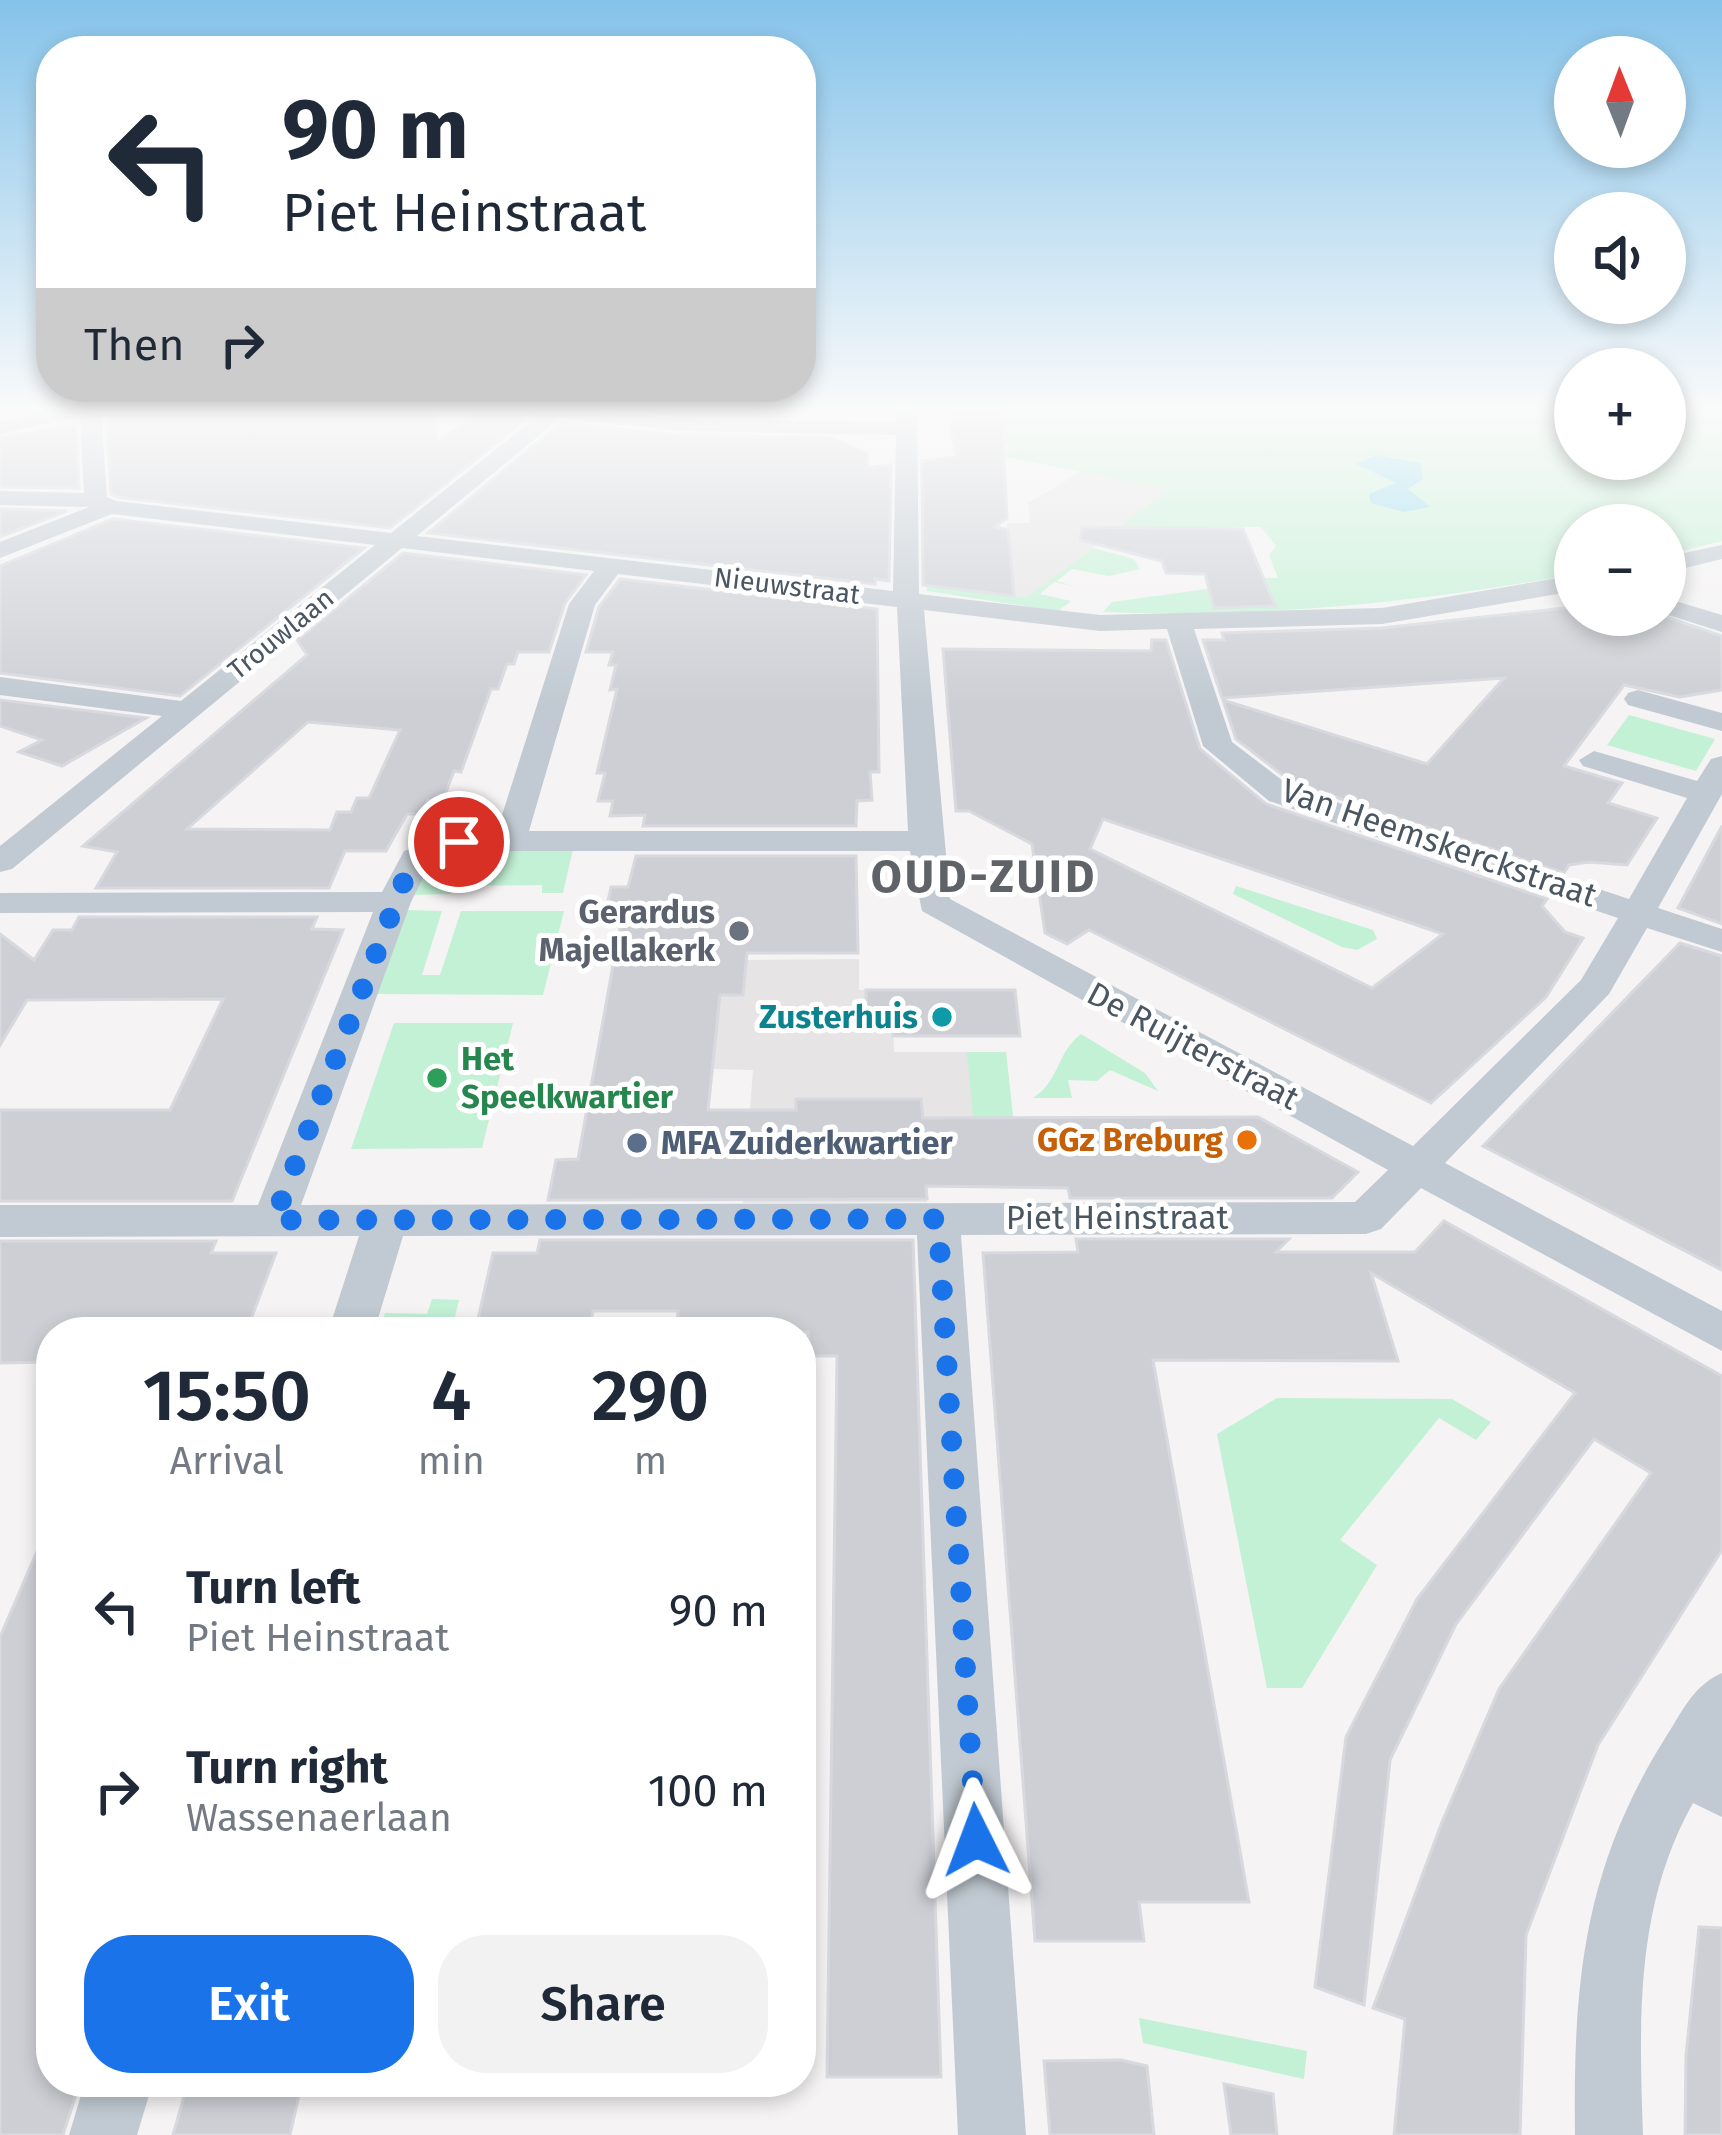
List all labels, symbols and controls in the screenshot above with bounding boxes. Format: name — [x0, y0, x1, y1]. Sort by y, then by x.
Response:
north arrow — [1554, 36, 1686, 168]
map controls — [1554, 36, 1686, 636]
text: 90 m — [282, 79, 469, 180]
icon: left — [84, 84, 240, 240]
text: Piet Heinstraat — [282, 181, 647, 245]
button: sound — [1554, 192, 1686, 324]
icon: right — [209, 312, 275, 378]
text: Then — [84, 318, 185, 372]
button: + — [1554, 348, 1686, 480]
button: − — [1554, 504, 1686, 636]
street label: Nieuwstraat — [712, 561, 862, 611]
street label: Trouwlaan — [222, 582, 340, 686]
street label: Van Heemskerckstraat — [1276, 770, 1602, 916]
pin — [408, 791, 510, 893]
icon: arrive — [426, 809, 492, 875]
district label: OUD-ZUID — [871, 850, 1097, 904]
place label: Gerardus Majellakerk — [539, 892, 716, 970]
marker: Gerardus Majellakerk — [726, 918, 752, 944]
street label: De Ruijterstraat — [1080, 973, 1306, 1119]
place label: Zusterhuis — [759, 997, 918, 1037]
marker: Zusterhuis — [929, 1004, 955, 1030]
place label: Het Speelkwartier — [461, 1039, 674, 1117]
marker: Het Speelkwartier — [424, 1065, 450, 1091]
place label: GGz Breburg — [1037, 1120, 1224, 1160]
place label: MFA Zuiderkwartier — [661, 1123, 954, 1163]
marker: GGz Breburg — [1234, 1127, 1260, 1153]
marker: MFA Zuiderkwartier — [624, 1130, 650, 1156]
street label: Piet Heinstraat — [1006, 1198, 1228, 1238]
text: 15:50 — [143, 1353, 311, 1439]
text: 4 — [431, 1353, 471, 1439]
text: 290 — [592, 1353, 709, 1439]
text: Arrival — [170, 1438, 284, 1484]
text: min — [418, 1438, 485, 1484]
text: m — [634, 1438, 667, 1484]
text: Turn left — [186, 1561, 360, 1615]
icon: left — [84, 1578, 150, 1644]
text: 90 m — [669, 1584, 768, 1638]
text: Piet Heinstraat — [186, 1615, 449, 1661]
text: Turn right — [186, 1741, 388, 1795]
icon: right — [84, 1758, 150, 1824]
text: 100 m — [648, 1764, 768, 1818]
position arrow — [913, 1777, 1039, 1903]
text: Wassenaerlaan — [186, 1795, 452, 1841]
button: Exit — [84, 1935, 414, 2073]
button: Share — [438, 1935, 768, 2073]

